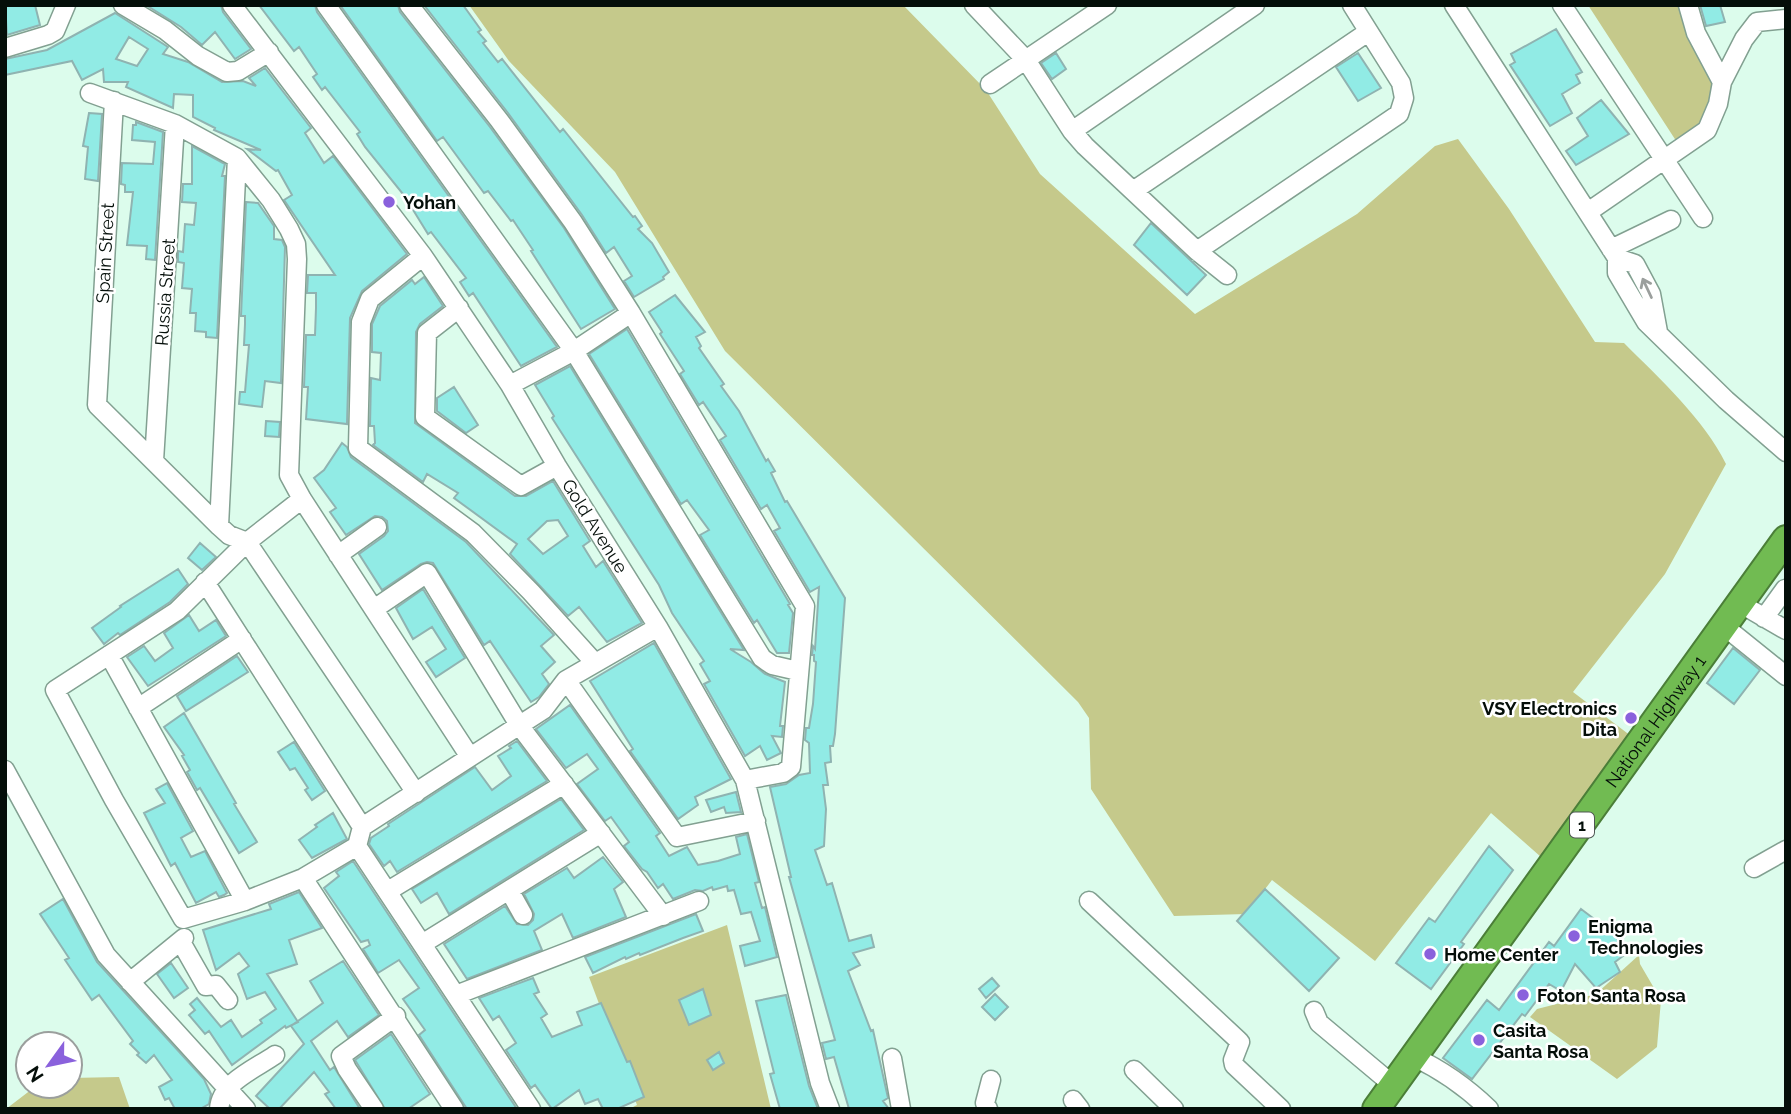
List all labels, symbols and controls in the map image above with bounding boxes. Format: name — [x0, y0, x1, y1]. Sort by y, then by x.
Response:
place label: Yohan — [403, 192, 456, 213]
marker: Yohan — [381, 194, 397, 210]
street label: Spain Street — [92, 202, 118, 304]
street label: Russia Street — [151, 237, 179, 347]
one-way arrow — [1640, 278, 1653, 299]
street label: Gold Avenue — [558, 475, 632, 577]
street label: National Highway 1 — [1601, 651, 1710, 791]
place label: VSY Electronics Dita — [1482, 698, 1617, 740]
marker: VSY Electronics Dita — [1623, 710, 1639, 726]
road number: 1 — [1570, 812, 1594, 838]
place label: Enigma Technologies — [1588, 916, 1703, 958]
marker: Enigma Technologies — [1566, 928, 1582, 944]
place label: Home Center — [1444, 944, 1559, 965]
marker: Home Center — [1422, 946, 1438, 962]
place label: Foton Santa Rosa — [1537, 985, 1686, 1006]
marker: Foton Santa Rosa — [1515, 987, 1531, 1003]
place label: Casita Santa Rosa — [1493, 1020, 1589, 1062]
north arrow — [14, 1030, 84, 1100]
marker: Casita Santa Rosa — [1471, 1032, 1487, 1048]
text: N — [22, 1062, 48, 1086]

